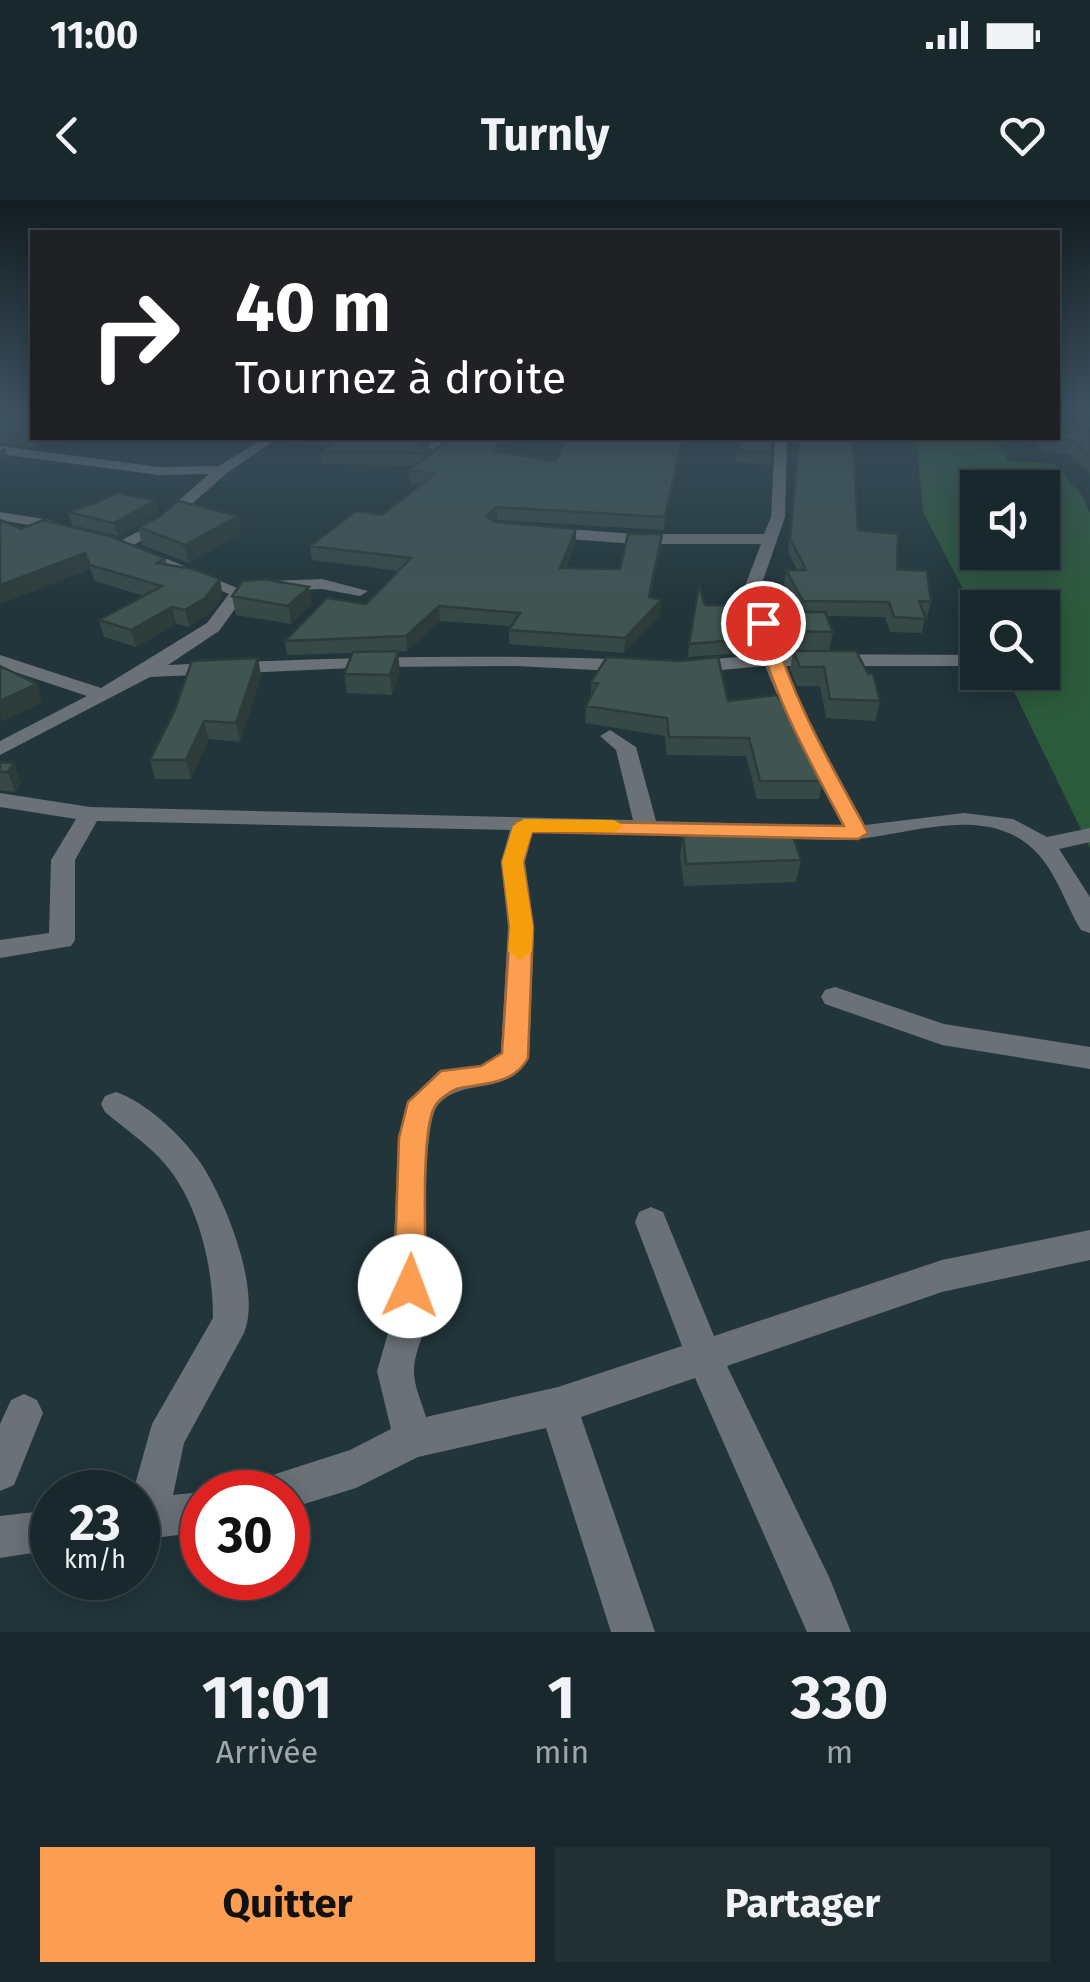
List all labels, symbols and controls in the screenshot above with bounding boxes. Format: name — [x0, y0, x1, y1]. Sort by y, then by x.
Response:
text: 11:00 — [50, 12, 138, 58]
icon: back — [40, 108, 95, 163]
text: Turnly — [481, 108, 609, 162]
icon: heart — [995, 108, 1050, 163]
text: 40 m — [235, 266, 391, 350]
icon: right — [70, 270, 200, 400]
text: Tournez à droite — [235, 351, 566, 405]
map controls — [960, 470, 1060, 690]
button: sound — [960, 470, 1060, 570]
pin — [721, 581, 806, 666]
button: search — [960, 590, 1060, 690]
icon: arrive — [736, 596, 791, 651]
position arrow — [358, 1234, 462, 1338]
speed limit sign: 30 — [180, 1470, 310, 1600]
text: 23 — [69, 1493, 121, 1553]
text: km/h — [64, 1545, 126, 1575]
text: 11:01 — [202, 1662, 332, 1734]
text: 1 — [548, 1662, 575, 1734]
text: 330 — [791, 1662, 888, 1734]
text: Arrivée — [216, 1733, 318, 1771]
text: min — [534, 1733, 589, 1771]
text: m — [826, 1733, 853, 1771]
button: Quitter — [40, 1847, 535, 1962]
button: Partager — [555, 1847, 1050, 1962]

